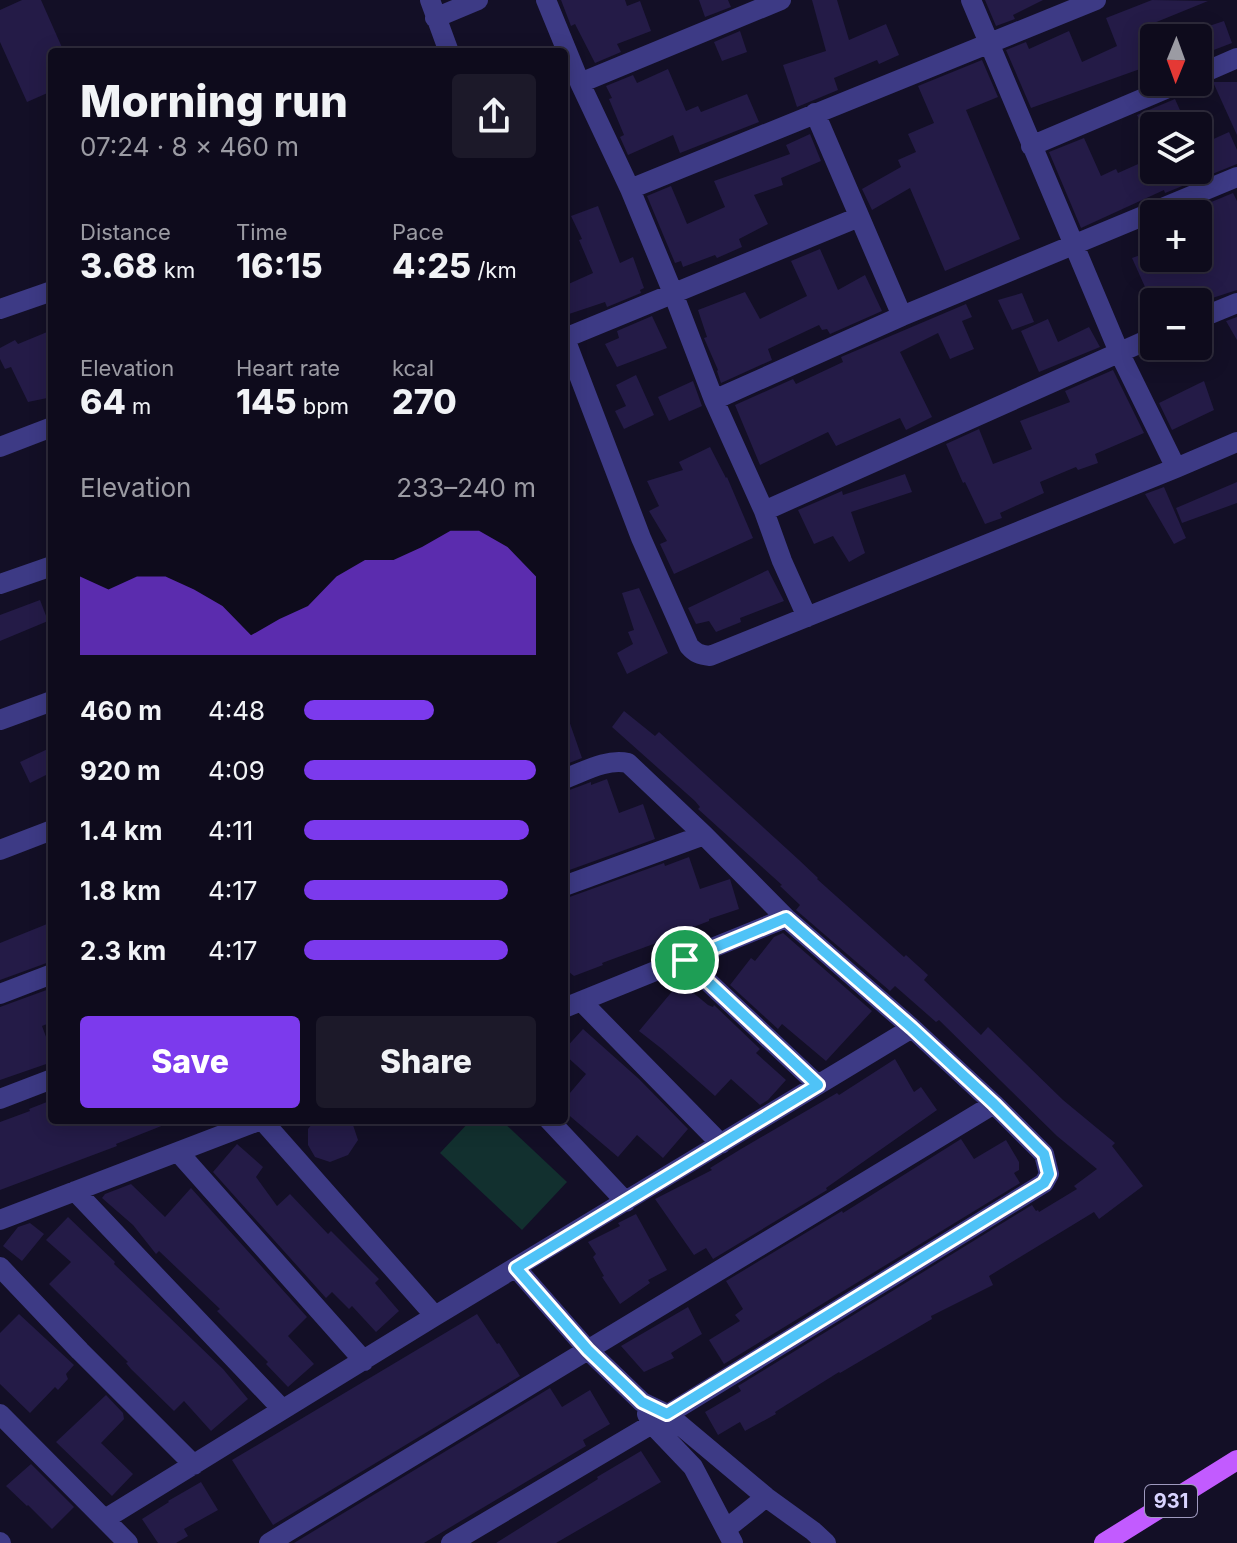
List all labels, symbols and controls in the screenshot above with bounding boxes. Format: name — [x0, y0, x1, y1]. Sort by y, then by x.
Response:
north arrow — [1140, 24, 1212, 96]
map controls — [1140, 24, 1212, 360]
text: Morning run — [80, 74, 348, 128]
button: share — [452, 74, 536, 158]
button: layers — [1140, 112, 1212, 184]
text: 07:24 · 8 × 460 m — [80, 131, 299, 162]
button: + — [1140, 200, 1212, 272]
text: Distance — [80, 219, 171, 245]
text: Time — [236, 219, 288, 245]
text: Pace — [392, 219, 444, 245]
text: 3.68 — [80, 245, 158, 286]
text: 16:15 — [236, 245, 323, 286]
text: 4:25 — [392, 245, 471, 286]
text: km — [158, 257, 195, 283]
text: /km — [471, 257, 517, 283]
button: − — [1140, 288, 1212, 360]
text: Elevation — [80, 355, 174, 381]
text: Heart rate — [236, 355, 340, 381]
text: kcal — [392, 355, 434, 381]
text: 64 — [80, 381, 126, 422]
text: 145 — [236, 381, 297, 422]
text: 270 — [392, 381, 457, 422]
text: m — [126, 393, 151, 419]
text: bpm — [297, 393, 349, 419]
text: Elevation — [80, 472, 191, 503]
text: 233–240 m — [396, 472, 536, 503]
text: 460 m — [80, 695, 162, 726]
text: 4:48 — [208, 695, 265, 726]
text: 920 m — [80, 755, 161, 786]
text: 4:09 — [208, 755, 265, 786]
text: 1.4 km — [80, 815, 162, 846]
text: 4:11 — [208, 815, 253, 846]
text: 1.8 km — [80, 875, 161, 906]
text: 4:17 — [208, 875, 258, 906]
pin — [651, 926, 719, 994]
text: 2.3 km — [80, 935, 166, 966]
text: 4:17 — [208, 935, 258, 966]
icon: arrive — [663, 938, 707, 982]
button: Save — [80, 1016, 300, 1108]
button: Share — [316, 1016, 536, 1108]
road number: 931 — [1145, 1485, 1197, 1517]

